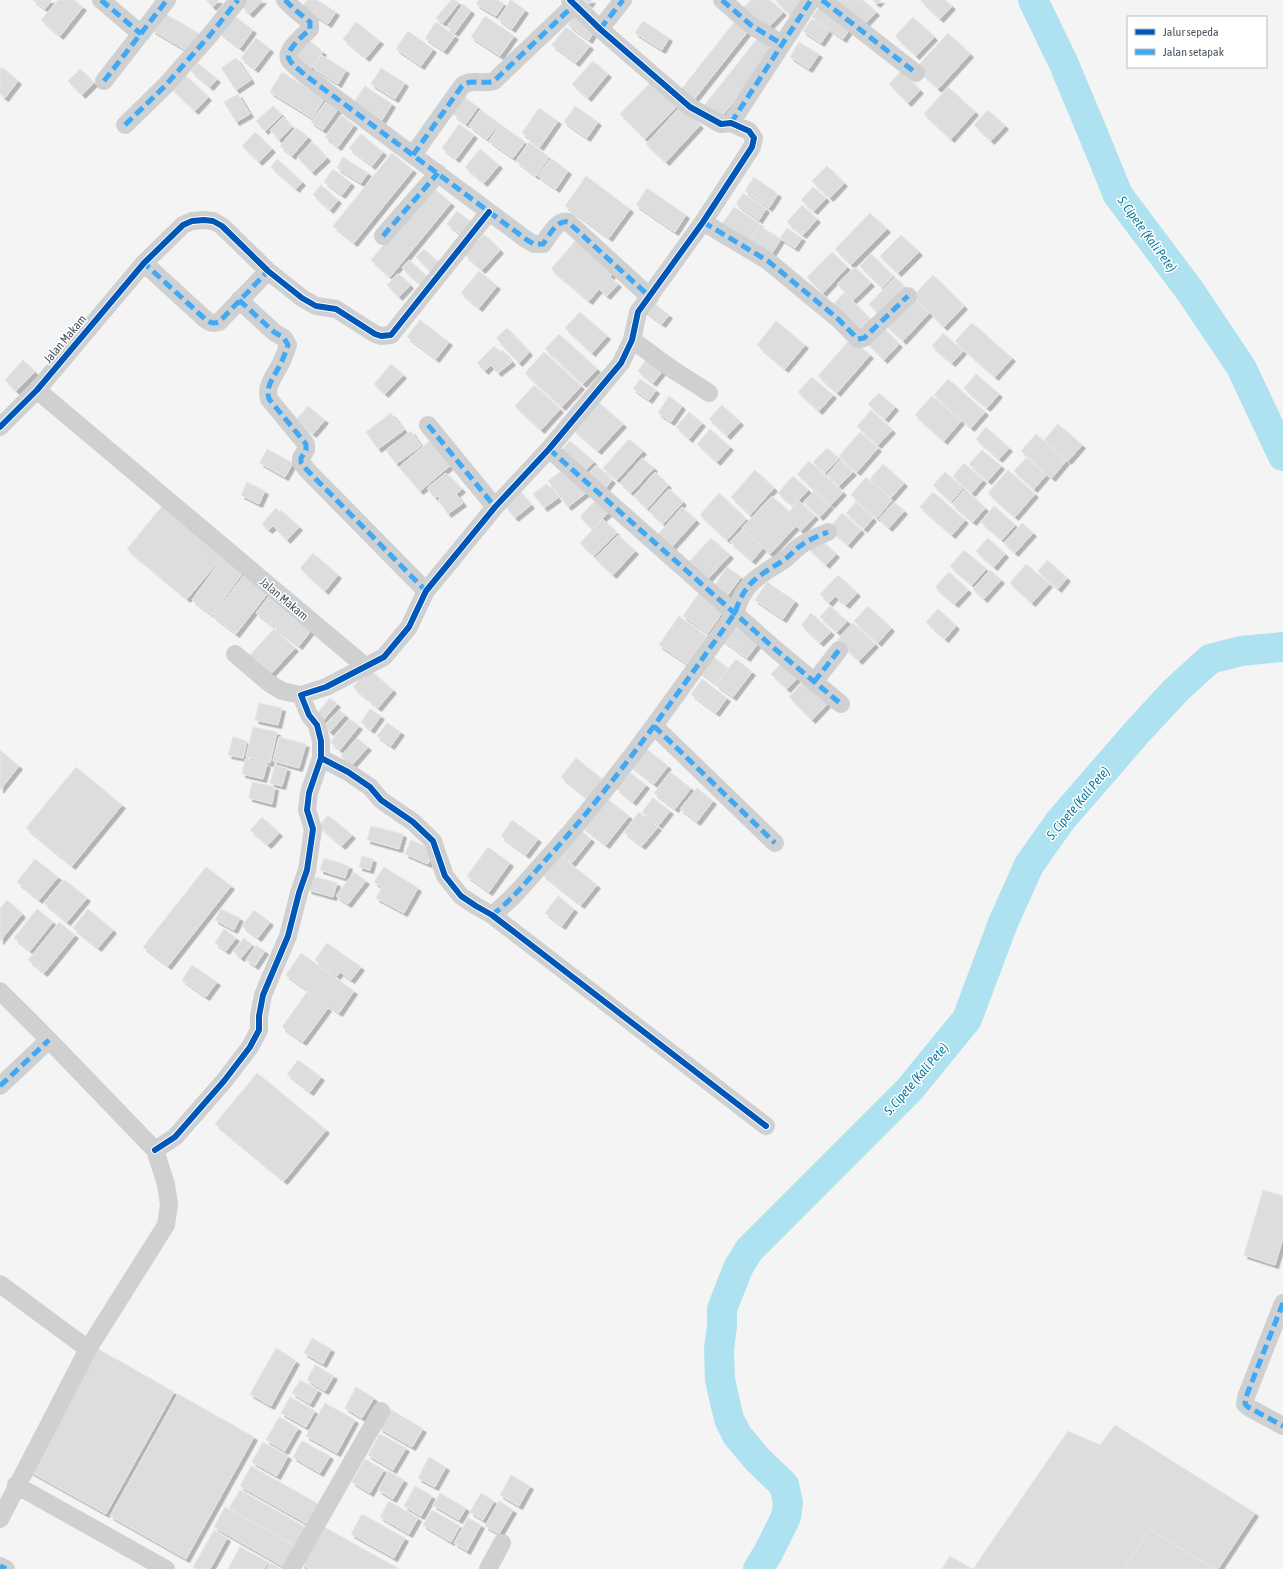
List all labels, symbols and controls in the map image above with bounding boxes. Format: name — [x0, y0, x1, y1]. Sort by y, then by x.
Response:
legend — [1127, 16, 1267, 68]
text: Jalur sepeda — [1163, 25, 1219, 39]
text: Jalan setapak — [1163, 45, 1225, 59]
water label: S. Cipete (Kali Pete) — [1114, 192, 1180, 275]
street label: Jalan Makam — [41, 312, 89, 366]
street label: Jalan Makam — [257, 575, 311, 623]
water label: S. Cipete (Kali Pete) — [1043, 764, 1113, 843]
water label: S. Cipete (Kali Pete) — [880, 1040, 951, 1119]

